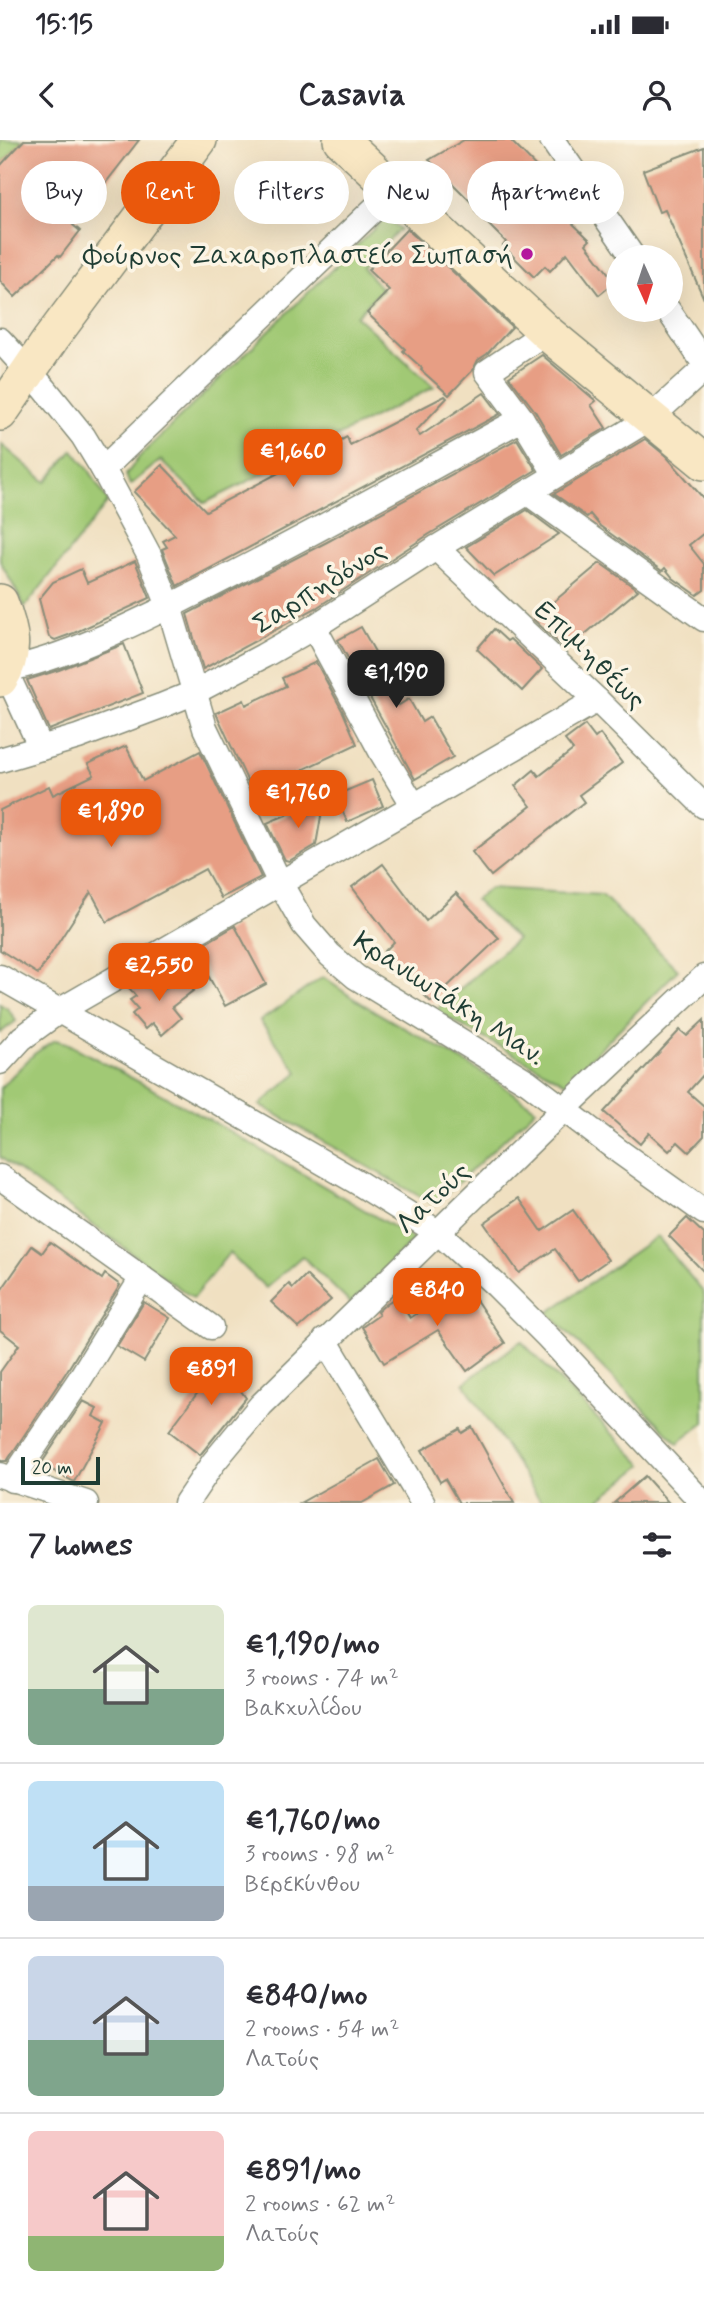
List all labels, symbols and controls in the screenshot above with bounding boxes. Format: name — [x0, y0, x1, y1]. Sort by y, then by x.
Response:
text: 15:15 — [35, 8, 93, 42]
text: Casavia — [298, 74, 406, 116]
icon: back — [28, 76, 66, 114]
icon: person — [638, 76, 676, 114]
chip: Buy — [21, 161, 107, 224]
chip: Rent — [121, 161, 220, 224]
chip: Filters — [234, 161, 349, 224]
chip: New — [363, 161, 453, 224]
chip: Apartment — [467, 161, 624, 224]
place label: Φούρνος Ζαχαροπλαστείο Σωπασή — [83, 238, 513, 275]
north arrow — [606, 245, 682, 322]
map controls — [606, 245, 683, 322]
marker: Φούρνος Ζαχαροπλαστείο Σωπασή — [519, 246, 535, 262]
pin: €1,660 — [236, 430, 350, 489]
text: €1,660 — [260, 437, 326, 467]
street label: Σαρπηδόνος — [247, 532, 394, 644]
street label: Επιμηθέως — [525, 593, 653, 719]
pin: €1,190 — [339, 650, 453, 710]
text: €1,190 — [363, 658, 429, 688]
pin: €1,760 — [241, 770, 355, 830]
text: €1,760 — [265, 778, 331, 808]
pin: €1,890 — [54, 790, 168, 849]
text: €1,890 — [77, 797, 145, 827]
street label: Κρανιωτάκη Μαν. — [345, 923, 552, 1075]
pin: €2,550 — [102, 944, 216, 1003]
text: €2,550 — [124, 951, 194, 981]
street label: Λατούς — [388, 1154, 479, 1243]
pin: €840 — [396, 1268, 478, 1328]
text: €840 — [409, 1276, 465, 1306]
pin: €891 — [170, 1348, 252, 1407]
text: €891 — [186, 1355, 236, 1385]
scale bar — [21, 1454, 100, 1486]
text: 20 m — [32, 1456, 72, 1481]
text: 7 homes — [28, 1526, 133, 1565]
icon: filters — [638, 1526, 676, 1564]
text: €1,190/mo — [245, 1625, 380, 1664]
icon: home — [84, 1633, 168, 1717]
text: 3 rooms · 74 m² — [245, 1664, 399, 1694]
text: Βακχυλίδου — [245, 1694, 362, 1724]
text: €1,760/mo — [245, 1801, 380, 1840]
icon: home — [84, 1809, 168, 1893]
text: 3 rooms · 98 m² — [245, 1840, 395, 1870]
text: Βερεκύνθου — [245, 1870, 360, 1900]
text: €840/mo — [245, 1976, 368, 2015]
icon: home — [84, 1984, 168, 2068]
text: 2 rooms · 54 m² — [245, 2015, 399, 2045]
text: Λατούς — [245, 2045, 319, 2075]
text: €891/mo — [245, 2151, 361, 2190]
icon: home — [84, 2159, 168, 2243]
text: 2 rooms · 62 m² — [245, 2190, 396, 2220]
text: Λατούς — [245, 2220, 319, 2250]

